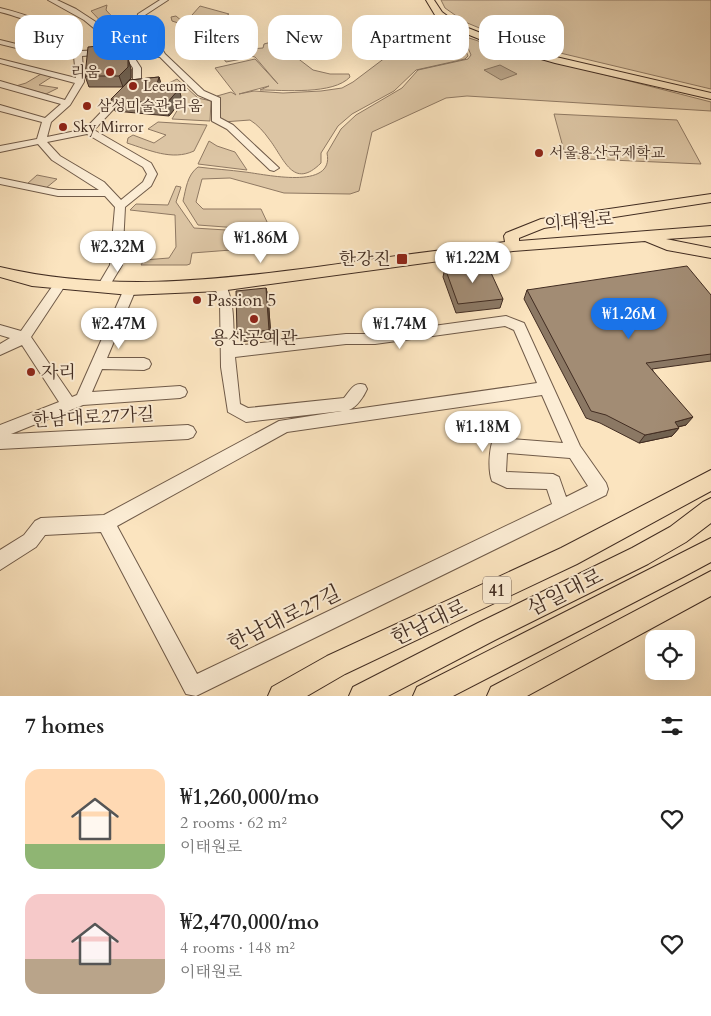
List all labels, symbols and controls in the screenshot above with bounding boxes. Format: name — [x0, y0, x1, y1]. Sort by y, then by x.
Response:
chip: Buy — [15, 15, 83, 60]
chip: Rent — [93, 15, 165, 60]
chip: Filters — [175, 15, 258, 60]
chip: New — [268, 15, 342, 60]
chip: Apartment — [352, 15, 469, 60]
chip: House — [479, 15, 564, 60]
place label: 리움 — [71, 62, 101, 82]
marker: 리움 — [104, 66, 116, 78]
place label: Leeum — [143, 76, 187, 96]
marker: Leeum — [127, 80, 139, 92]
place label: 삼성미술관 리움 — [97, 96, 203, 116]
marker: 삼성미술관 리움 — [81, 100, 93, 112]
place label: Sky Mirror — [73, 117, 144, 137]
marker: Sky Mirror — [57, 121, 69, 133]
place label: 서울용산국제학교 — [549, 143, 665, 163]
marker: 서울용산국제학교 — [533, 147, 545, 159]
street label: 이태원로 — [543, 207, 615, 236]
pin: ₩1.86M — [220, 222, 302, 264]
text: ₩1.86M — [234, 227, 288, 249]
pin: ₩2.32M — [77, 230, 159, 273]
text: ₩2.32M — [91, 236, 145, 258]
pin: ₩1.22M — [432, 242, 514, 284]
place label: 한강진 — [339, 247, 391, 272]
text: ₩1.22M — [446, 247, 500, 269]
marker: 한강진 — [395, 252, 409, 266]
place label: Passion 5 — [207, 288, 277, 313]
marker: Passion 5 — [191, 294, 203, 306]
pin: ₩1.26M — [588, 298, 670, 340]
text: ₩1.26M — [602, 303, 656, 325]
pin: ₩2.47M — [78, 308, 160, 350]
pin: ₩1.74M — [359, 308, 441, 350]
text: ₩2.47M — [92, 313, 146, 335]
marker: 용산공예관 — [248, 313, 260, 325]
text: ₩1.74M — [373, 313, 427, 335]
place label: 용산공예관 — [211, 326, 298, 351]
place label: 자리 — [41, 360, 76, 385]
marker: 자리 — [25, 366, 37, 378]
street label: 한남대로27가길 — [31, 402, 155, 433]
pin: ₩1.18M — [442, 410, 524, 453]
text: ₩1.18M — [456, 416, 510, 438]
street label: 삼일대로 — [522, 562, 608, 623]
road number: 41 — [483, 576, 511, 604]
street label: 한남대로27길 — [223, 578, 346, 658]
street label: 한남대로 — [386, 592, 472, 653]
map controls — [645, 630, 695, 680]
button: locate — [645, 630, 695, 680]
text: 7 homes — [25, 712, 104, 741]
icon: filters — [658, 712, 686, 740]
text: ₩1,260,000/mo — [180, 783, 319, 812]
icon: home — [65, 789, 125, 849]
icon: heart — [658, 805, 686, 833]
text: 2 rooms · 62 m² — [180, 812, 287, 834]
text: 이태원로 — [180, 836, 242, 858]
text: ₩2,470,000/mo — [180, 908, 319, 937]
icon: home — [65, 914, 125, 974]
icon: heart — [658, 930, 686, 958]
text: 4 rooms · 148 m² — [180, 937, 295, 959]
text: 이태원로 — [180, 961, 242, 983]

